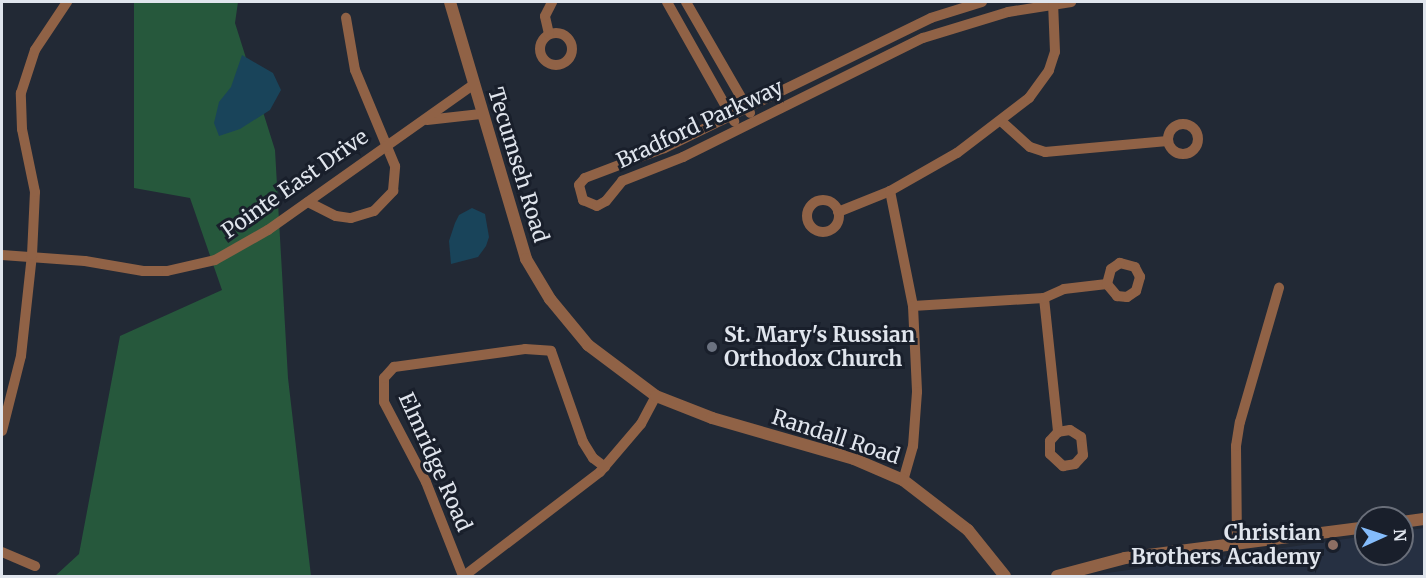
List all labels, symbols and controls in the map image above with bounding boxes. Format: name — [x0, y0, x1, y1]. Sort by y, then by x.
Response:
street label: Bradford Parkway — [613, 74, 787, 174]
street label: Tecumseh Road — [482, 84, 554, 246]
street label: Pointe East Drive — [217, 124, 373, 244]
place label: St. Mary's Russian Orthodox Church — [724, 322, 915, 372]
marker: St. Mary's Russian Orthodox Church — [705, 340, 719, 354]
street label: Elmridge Road — [393, 389, 477, 535]
street label: Randall Road — [769, 404, 903, 470]
north arrow — [1354, 506, 1414, 566]
place label: Christian Brothers Academy — [1131, 520, 1321, 570]
text: N — [1390, 528, 1410, 542]
marker: Christian Brothers Academy — [1326, 538, 1340, 552]

